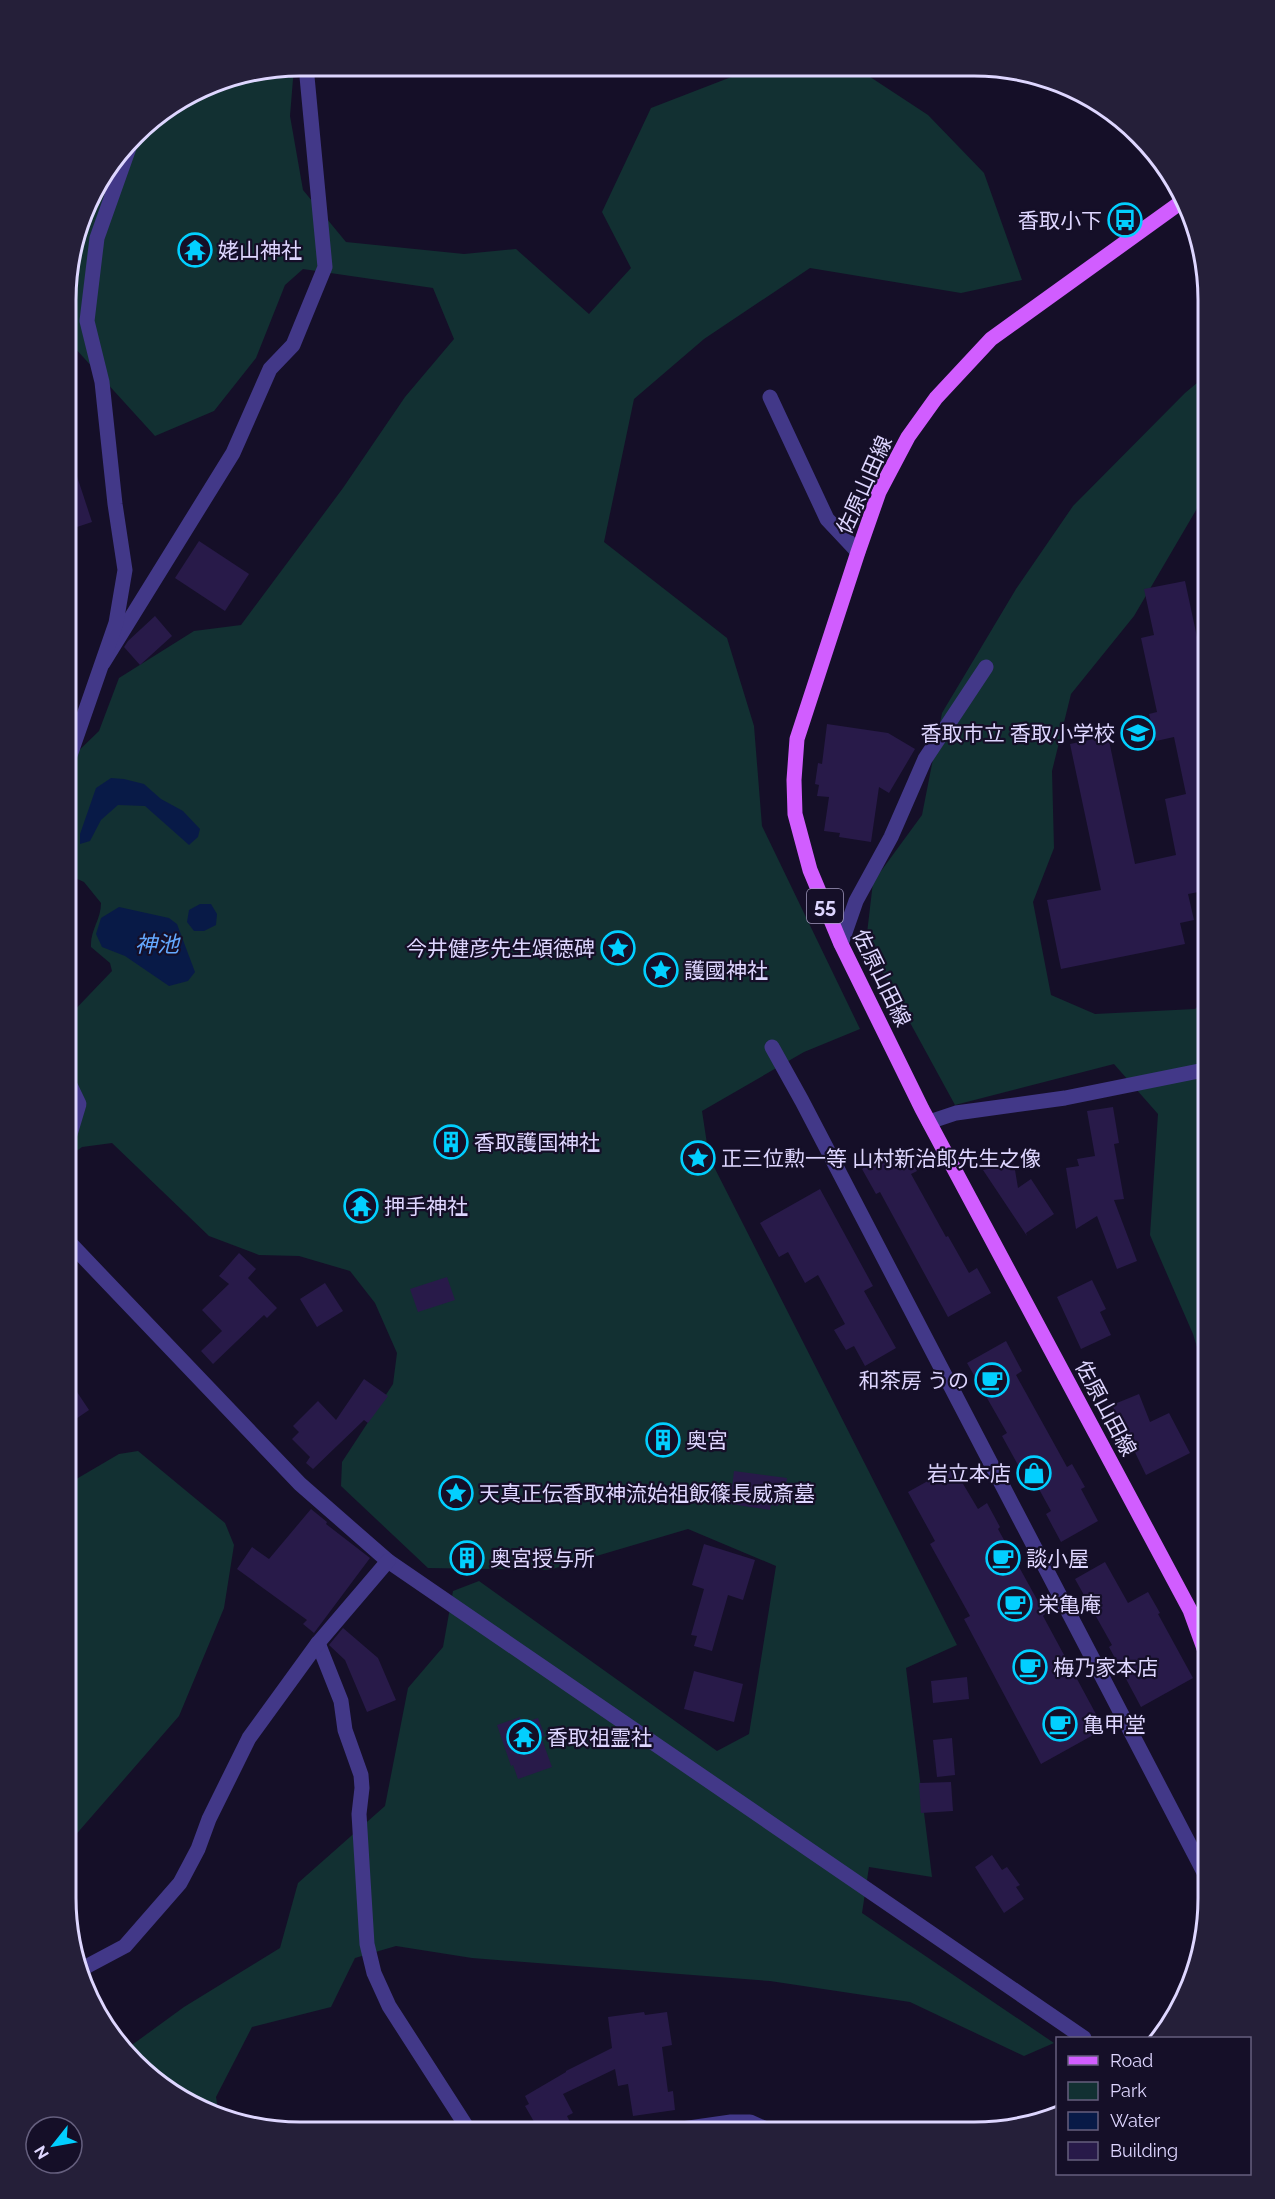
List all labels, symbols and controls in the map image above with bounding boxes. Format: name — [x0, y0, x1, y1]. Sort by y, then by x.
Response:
bus stop icon: 香取小下 — [1107, 202, 1143, 238]
place label: 香取小下 — [1018, 208, 1102, 233]
temple icon: 姥山神社 — [177, 232, 213, 268]
place label: 姥山神社 — [218, 238, 302, 263]
street label: 佐原山田線 — [831, 432, 897, 538]
school or university icon: 香取市立 香取小学校 — [1120, 715, 1156, 751]
place label: 香取市立 香取小学校 — [921, 721, 1115, 746]
road number: 55 — [807, 889, 843, 923]
street label: 佐原山田線 — [848, 925, 916, 1031]
place icon: 今井健彦先生頌徳碑 — [600, 930, 636, 966]
water label: 神池 — [135, 931, 181, 957]
place label: 今井健彦先生頌徳碑 — [406, 936, 595, 961]
place icon: 護國神社 — [643, 952, 679, 988]
place label: 護國神社 — [684, 958, 768, 983]
building icon: 香取護国神社 — [433, 1124, 469, 1160]
place label: 香取護国神社 — [474, 1130, 600, 1155]
place icon: 正三位勲一等 山村新治郎先生之像 — [680, 1140, 716, 1176]
place label: 正三位勲一等 山村新治郎先生之像 — [721, 1146, 1041, 1171]
temple icon: 押手神社 — [343, 1188, 379, 1224]
place label: 押手神社 — [384, 1194, 468, 1219]
street label: 佐原山田線 — [1070, 1356, 1142, 1460]
cafe icon: 和茶房 うの — [974, 1362, 1010, 1398]
place label: 和茶房 うの — [859, 1368, 969, 1393]
building icon: 奥宮 — [645, 1422, 681, 1458]
place label: 奥宮 — [686, 1428, 728, 1453]
shop icon: 岩立本店 — [1016, 1455, 1052, 1491]
place label: 岩立本店 — [927, 1461, 1011, 1486]
place icon: 天真正伝香取神流始祖飯篠長威斎墓 — [438, 1475, 474, 1511]
place label: 天真正伝香取神流始祖飯篠長威斎墓 — [479, 1481, 815, 1506]
building icon: 奥宮授与所 — [449, 1540, 485, 1576]
cafe icon: 談小屋 — [985, 1540, 1021, 1576]
place label: 奥宮授与所 — [490, 1546, 595, 1571]
place label: 談小屋 — [1026, 1546, 1089, 1571]
cafe icon: 栄亀庵 — [997, 1586, 1033, 1622]
place label: 栄亀庵 — [1038, 1592, 1101, 1617]
cafe icon: 梅乃家本店 — [1012, 1649, 1048, 1685]
place label: 梅乃家本店 — [1053, 1655, 1158, 1680]
cafe icon: 亀甲堂 — [1042, 1706, 1078, 1742]
place label: 亀甲堂 — [1083, 1712, 1146, 1737]
temple icon: 香取祖霊社 — [506, 1719, 542, 1755]
place label: 香取祖霊社 — [547, 1725, 652, 1750]
legend — [1056, 2037, 1251, 2175]
text: Road — [1110, 2050, 1153, 2071]
text: Park — [1110, 2080, 1147, 2101]
text: Water — [1110, 2110, 1161, 2131]
north arrow — [24, 2115, 84, 2175]
text: Building — [1110, 2140, 1178, 2161]
text: N — [30, 2142, 53, 2163]

